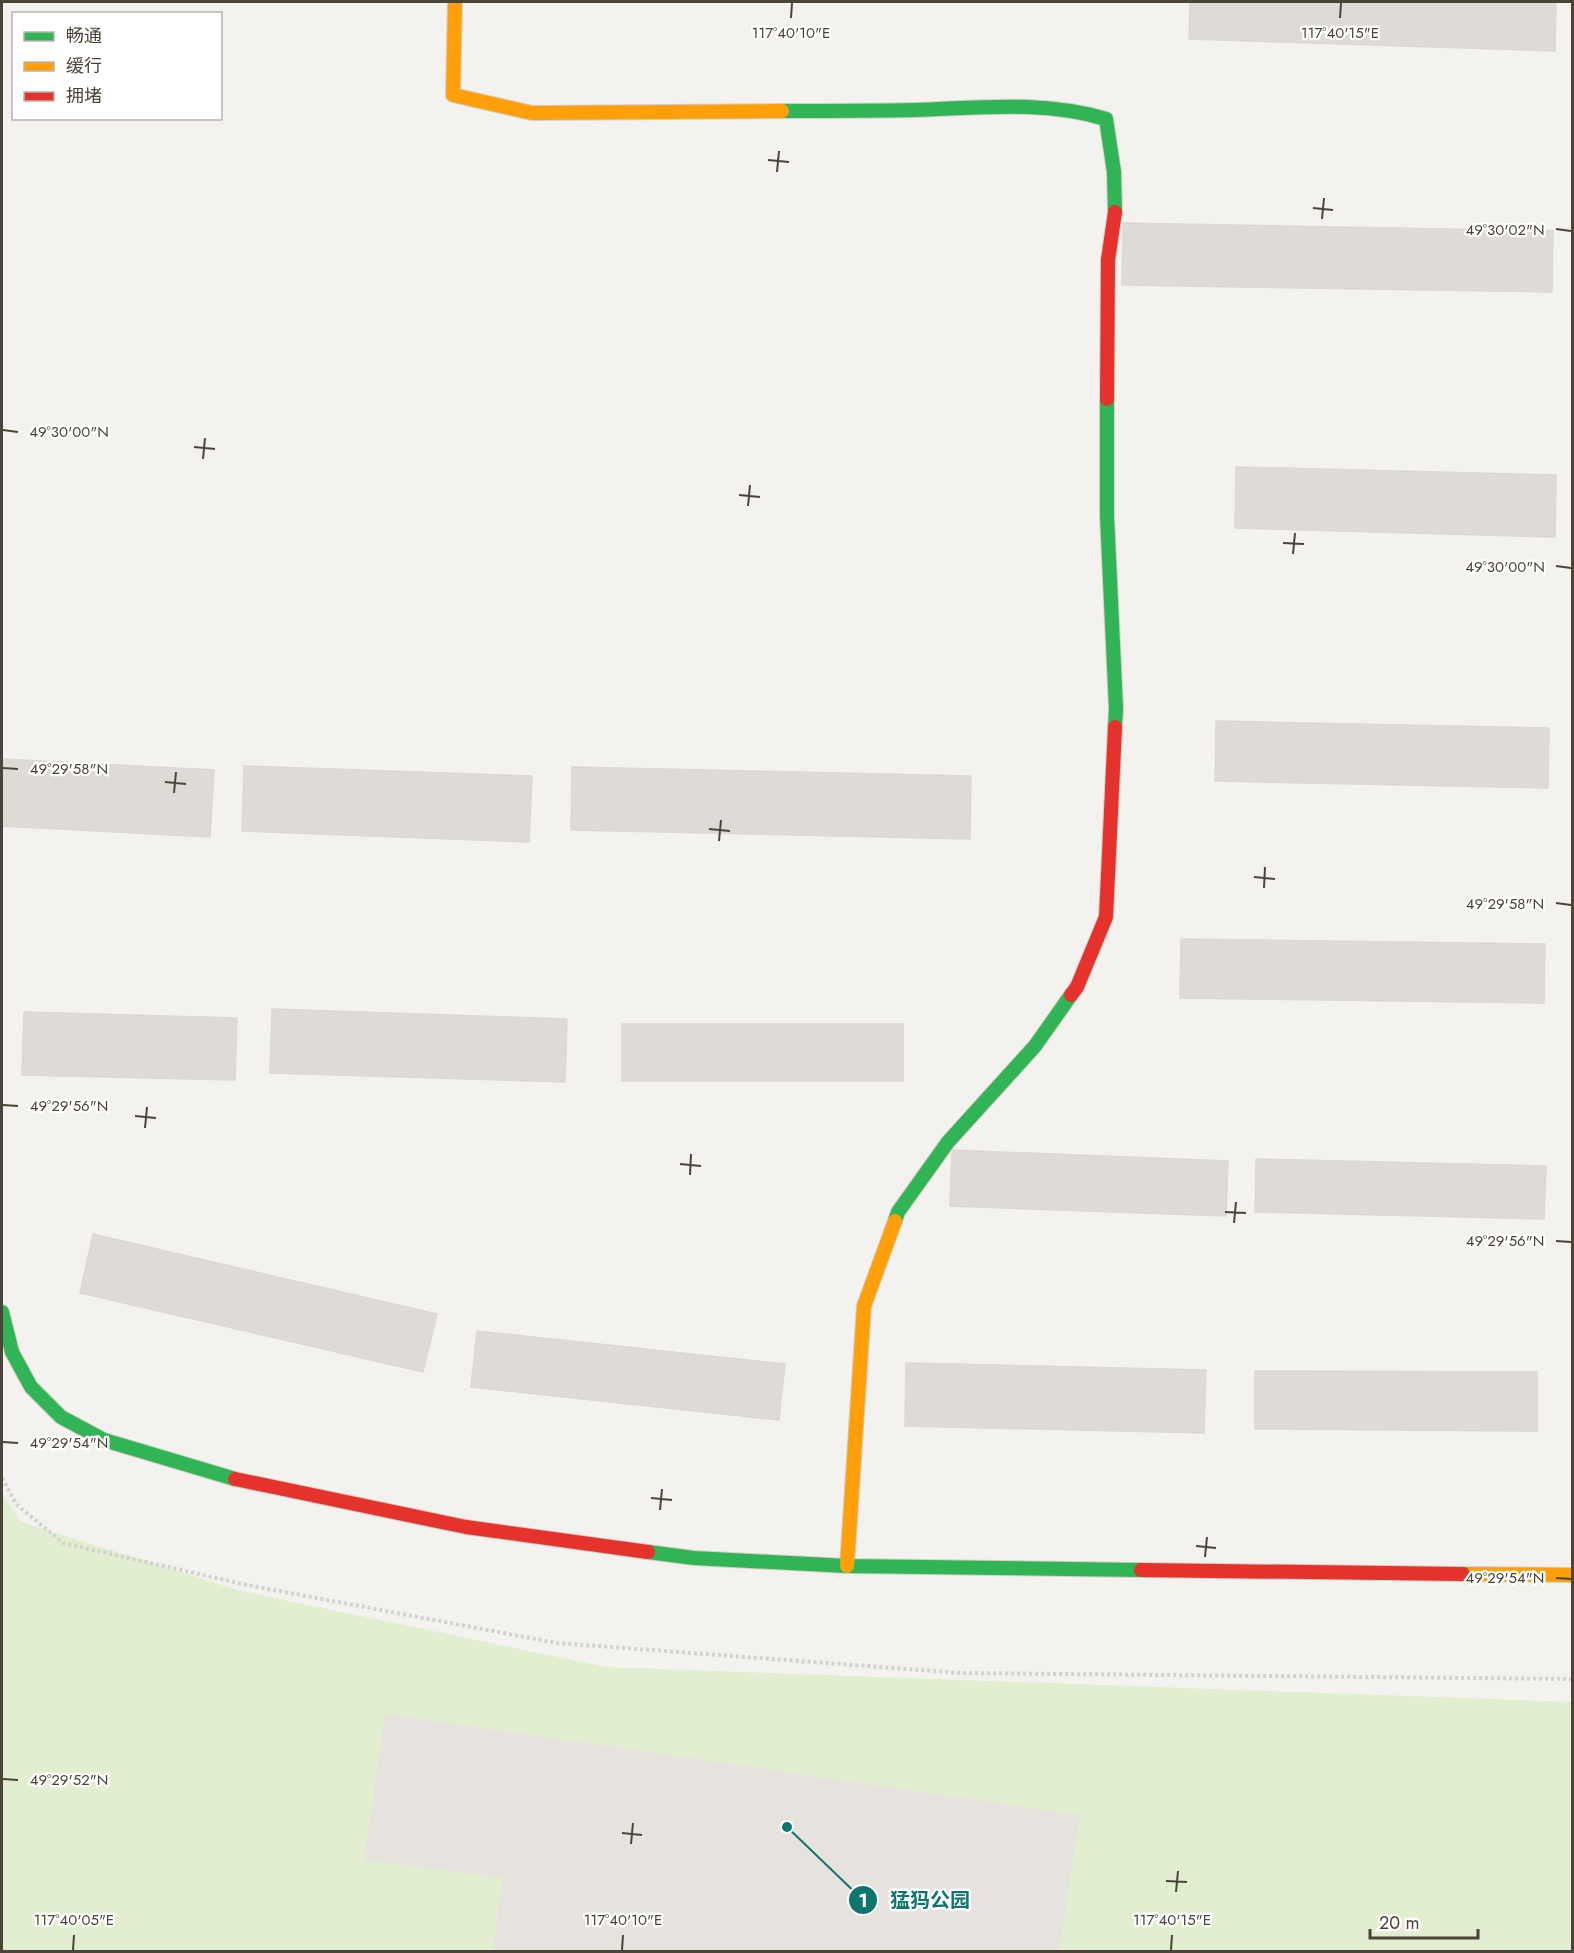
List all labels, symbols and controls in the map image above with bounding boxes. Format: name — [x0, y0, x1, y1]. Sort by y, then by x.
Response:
legend — [12, 12, 222, 120]
text: 117°40'10"E — [752, 22, 830, 44]
text: 117°40'15"E — [1301, 22, 1379, 44]
text: 畅通 — [66, 23, 102, 49]
text: 缓行 — [66, 53, 102, 79]
text: 拥堵 — [66, 83, 102, 109]
text: 49°30'02"N — [1465, 219, 1545, 241]
text: 49°30'00"N — [29, 421, 109, 443]
text: 49°30'00"N — [1465, 556, 1545, 578]
text: 49°29'58"N — [30, 758, 108, 780]
text: 49°29'58"N — [1466, 893, 1544, 915]
text: 49°29'56"N — [30, 1095, 108, 1117]
text: 49°29'56"N — [1466, 1230, 1544, 1252]
text: 49°29'54"N — [30, 1432, 108, 1454]
text: 49°29'54"N — [1466, 1567, 1544, 1589]
text: 49°29'52"N — [30, 1769, 108, 1791]
callout: 猛犸公园 — [848, 1881, 982, 1919]
text: 猛犸公园 — [890, 1886, 970, 1915]
text: 1 — [858, 1888, 868, 1914]
scale bar — [1370, 1902, 1478, 1940]
text: 117°40'05"E — [34, 1909, 114, 1931]
text: 117°40'10"E — [584, 1909, 662, 1931]
text: 117°40'15"E — [1133, 1909, 1211, 1931]
text: 20 m — [1379, 1910, 1419, 1936]

